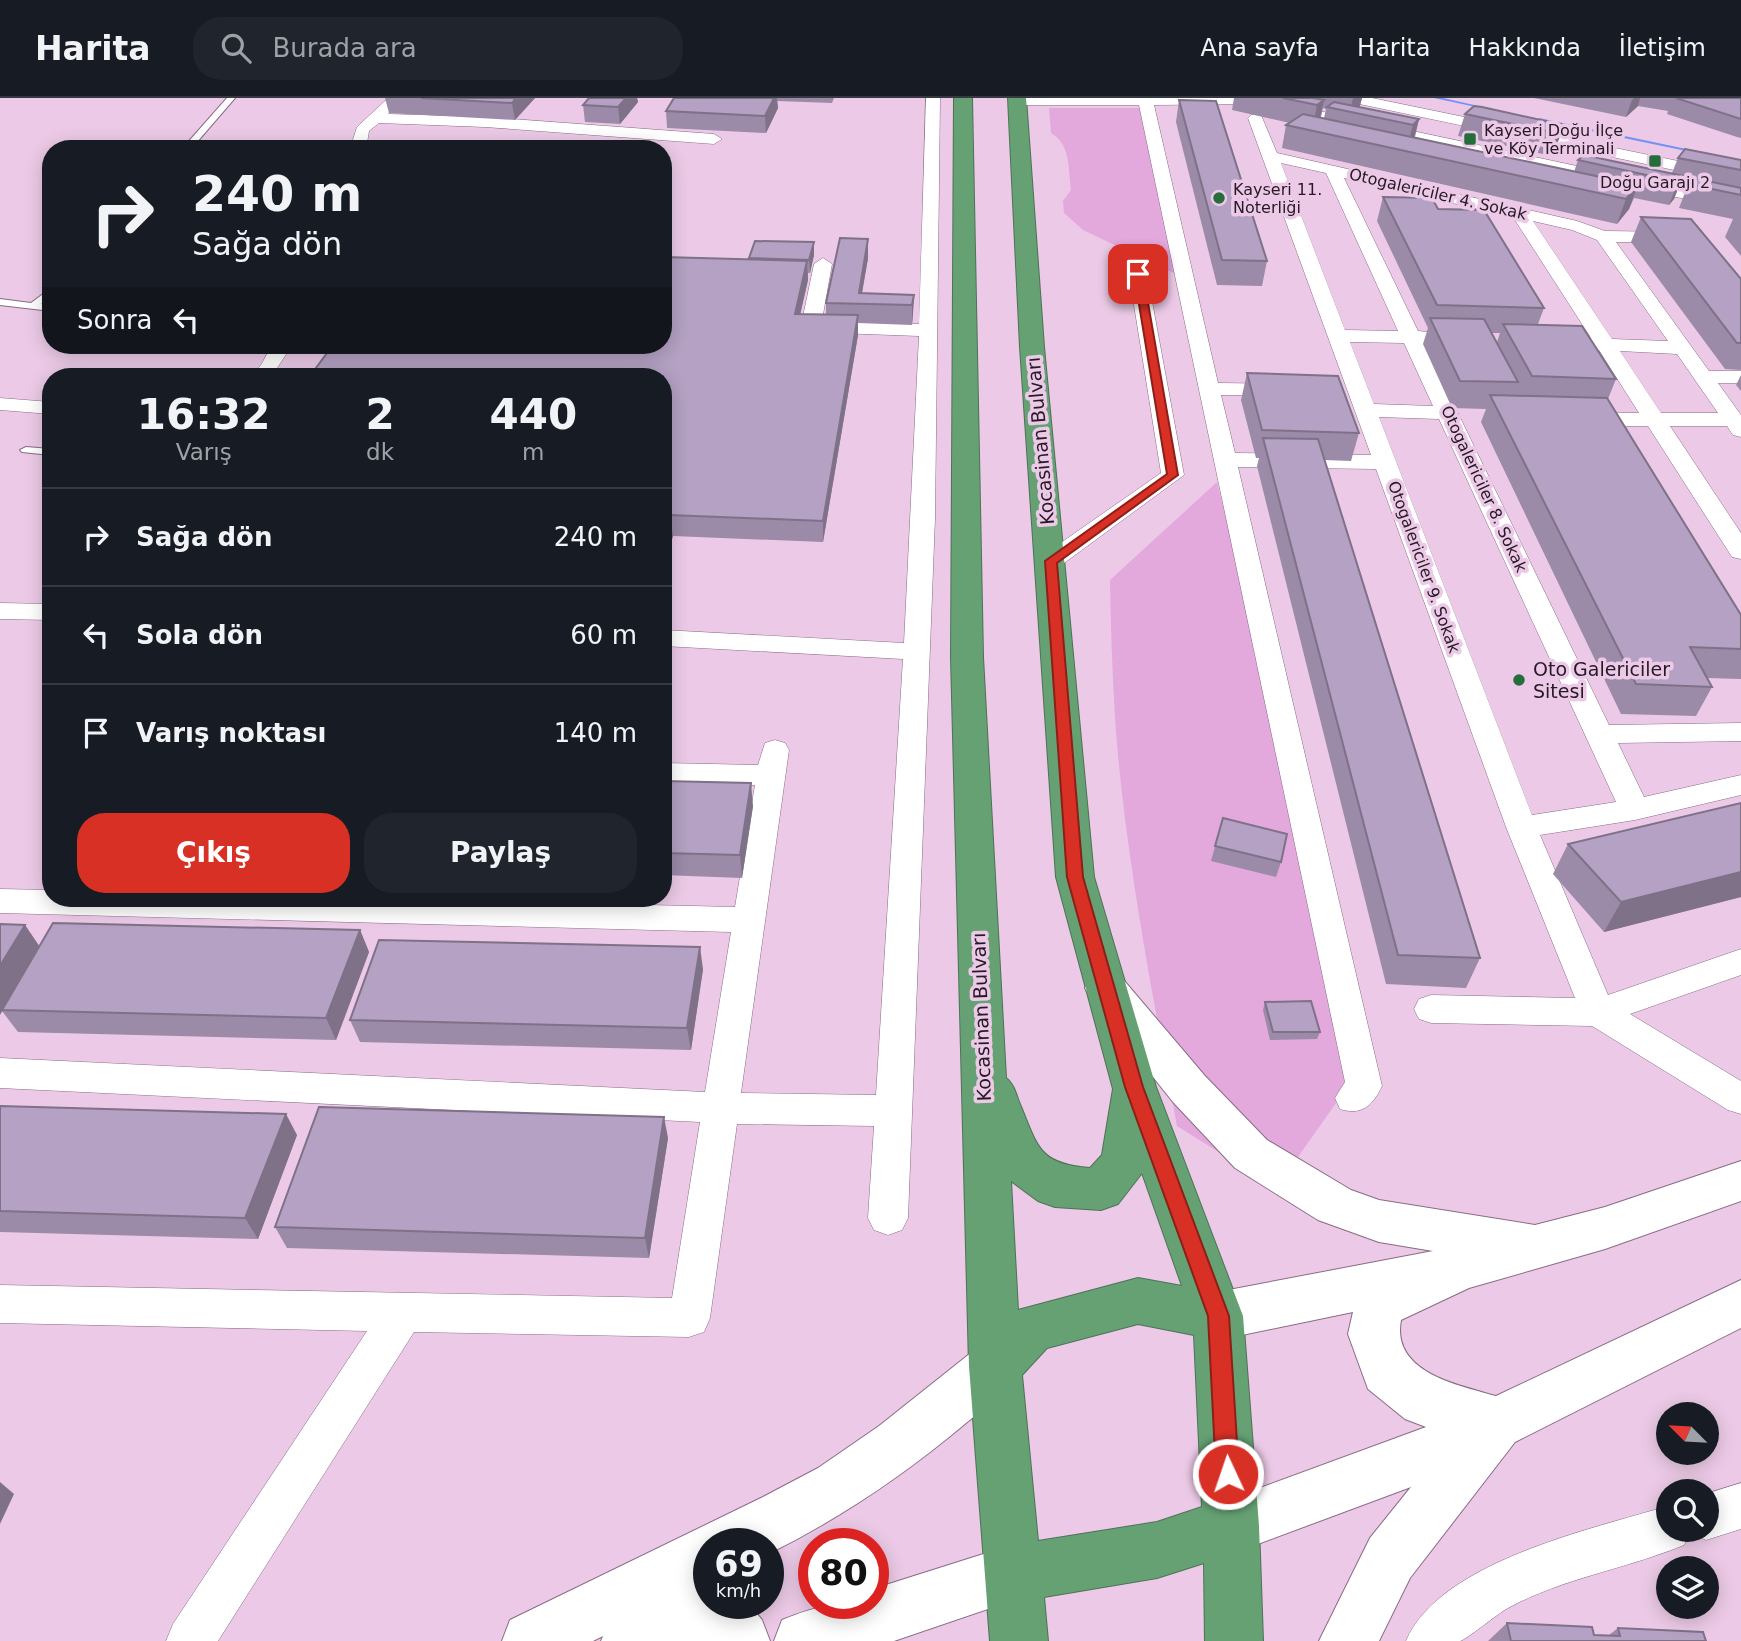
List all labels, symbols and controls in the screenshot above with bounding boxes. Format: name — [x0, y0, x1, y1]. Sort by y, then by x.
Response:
search box — [193, 17, 683, 80]
text: Harita — [35, 29, 151, 68]
icon: search — [217, 29, 255, 67]
text: Burada ara — [273, 33, 417, 63]
text: Ana sayfa — [1201, 34, 1319, 62]
text: Harita — [1357, 34, 1430, 62]
text: Hakkında — [1468, 34, 1581, 62]
text: İletişim — [1619, 34, 1706, 62]
place label: Kayseri Doğu İlçe ve Köy Terminali — [1484, 121, 1623, 158]
marker: Kayseri Doğu İlçe ve Köy Terminali — [1462, 131, 1478, 147]
marker: Doğu Garajı 2 — [1647, 153, 1663, 169]
street label: Otogalericiler 4. Sokak — [1347, 164, 1529, 224]
text: 240 m — [192, 166, 362, 223]
icon: right — [77, 168, 168, 259]
place label: Doğu Garajı 2 — [1600, 173, 1710, 192]
place label: Kayseri 11. Noterliği — [1233, 180, 1322, 217]
marker: Kayseri 11. Noterliği — [1211, 190, 1227, 206]
text: Sağa dön — [192, 225, 342, 263]
pin — [1108, 244, 1168, 304]
icon: arrive — [1119, 255, 1157, 293]
icon: left — [167, 301, 205, 339]
text: Sonra — [77, 305, 153, 335]
street label: Kocasinan Bulvarı — [1022, 356, 1058, 526]
text: 16:32 — [137, 390, 271, 439]
text: 2 — [365, 390, 395, 439]
text: 440 — [489, 390, 577, 439]
street label: Otogalericiler 8. Sokak — [1437, 403, 1531, 576]
text: Varış — [176, 439, 232, 465]
text: dk — [366, 439, 394, 465]
text: m — [522, 439, 545, 465]
street label: Otogalericiler 9. Sokak — [1384, 478, 1464, 656]
icon: right — [77, 518, 115, 556]
text: Sağa dön — [136, 522, 272, 552]
text: 240 m — [554, 522, 637, 552]
icon: left — [77, 616, 115, 654]
text: Sola dön — [136, 620, 263, 650]
text: 60 m — [570, 620, 637, 650]
place label: Oto Galericiler Sitesi — [1533, 658, 1670, 702]
marker: Oto Galericiler Sitesi — [1511, 672, 1527, 688]
icon: arrive — [77, 714, 115, 752]
text: Varış noktası — [136, 718, 327, 748]
text: 140 m — [554, 718, 637, 748]
button: Çıkış — [77, 813, 350, 893]
button: Paylaş — [364, 813, 637, 893]
street label: Kocasinan Bulvarı — [967, 932, 995, 1102]
north arrow — [1656, 1402, 1718, 1465]
map controls — [1656, 1402, 1719, 1619]
position arrow — [1191, 1437, 1265, 1511]
button: search — [1656, 1479, 1719, 1542]
speed limit sign: 80 — [798, 1528, 889, 1619]
text: 69 — [714, 1544, 763, 1584]
button: layers — [1656, 1556, 1719, 1619]
text: km/h — [716, 1580, 761, 1601]

